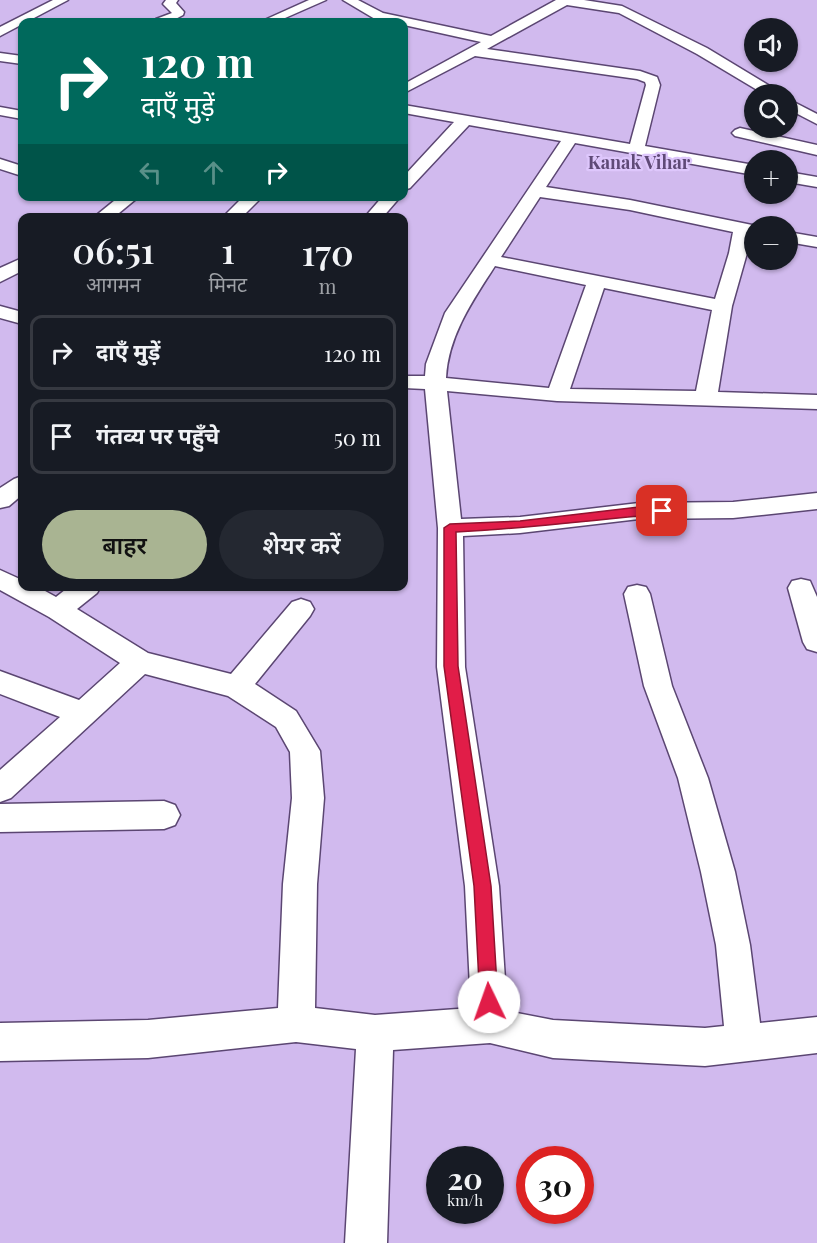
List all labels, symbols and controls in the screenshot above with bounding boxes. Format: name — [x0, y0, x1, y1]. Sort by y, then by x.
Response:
map controls — [744, 18, 798, 270]
button: sound — [744, 18, 798, 72]
text: 120 m — [141, 33, 254, 89]
icon: right — [42, 42, 120, 120]
button: search — [744, 84, 798, 138]
text: दाएँ मुड़ें — [141, 87, 215, 123]
district label: Kanak Vihar — [588, 150, 691, 174]
button: + — [744, 150, 798, 204]
icon: left — [134, 156, 167, 189]
icon: ahead — [197, 156, 230, 189]
icon: right — [260, 156, 293, 189]
button: − — [744, 216, 798, 270]
text: 06:51 — [72, 225, 155, 273]
text: 1 — [221, 225, 235, 273]
text: 170 — [302, 227, 354, 275]
text: आगमन — [86, 270, 141, 297]
text: मिनट — [209, 270, 247, 297]
text: m — [319, 272, 336, 299]
icon: right — [45, 336, 78, 369]
text: दाएँ मुड़ें — [96, 336, 160, 366]
text: 120 m — [324, 338, 381, 368]
icon: arrive — [45, 420, 78, 453]
text: गंतव्य पर पहुँचे — [96, 420, 219, 450]
text: 50 m — [334, 422, 381, 452]
pin — [636, 485, 687, 536]
icon: arrive — [645, 494, 678, 527]
button: बाहर — [42, 510, 207, 579]
button: शेयर करें — [219, 510, 384, 579]
position arrow — [457, 970, 521, 1034]
speed limit sign: 30 — [516, 1146, 594, 1224]
text: 20 — [447, 1158, 483, 1198]
text: km/h — [447, 1190, 483, 1210]

